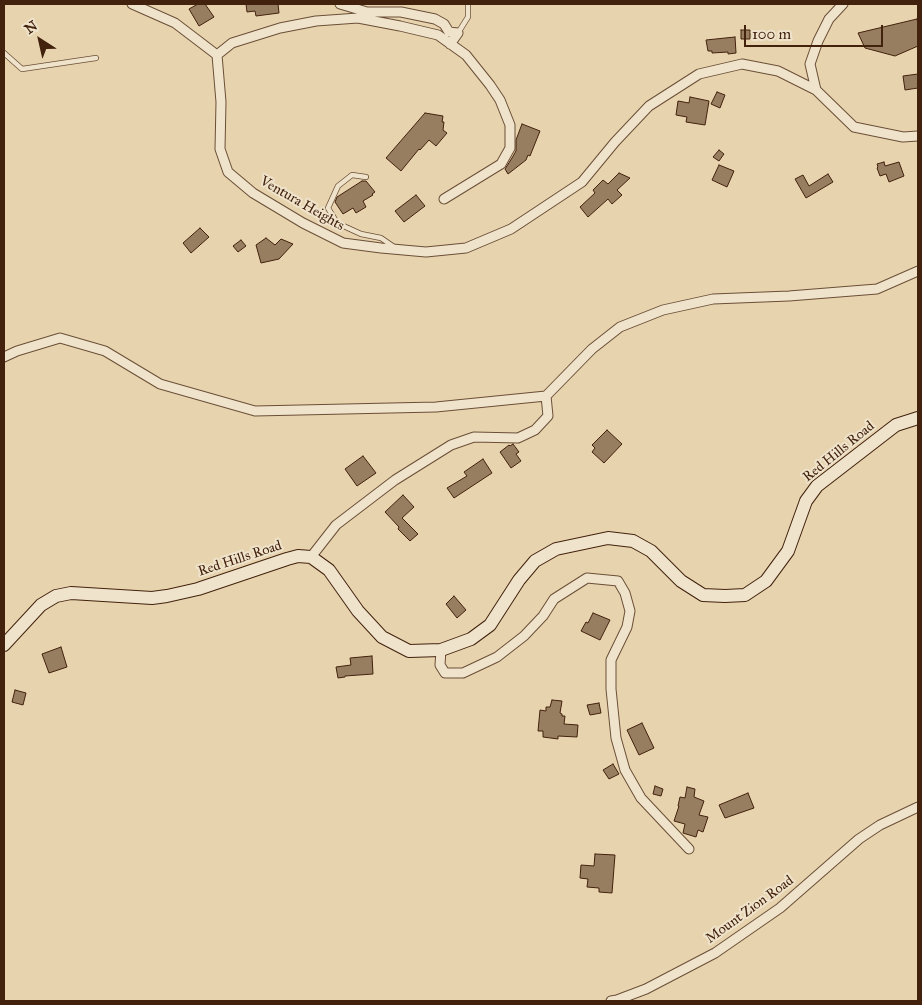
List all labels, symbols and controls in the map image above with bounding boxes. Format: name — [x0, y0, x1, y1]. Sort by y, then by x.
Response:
north arrow — [15, 15, 65, 65]
scale bar — [747, 15, 886, 47]
text: N — [21, 17, 41, 38]
text: 100 m — [752, 25, 791, 43]
street label: Ventura Heights — [257, 173, 347, 235]
street label: Red Hills Road — [800, 418, 878, 486]
street label: Red Hills Road — [196, 538, 284, 580]
street label: Mount Zion Road — [703, 873, 797, 947]

